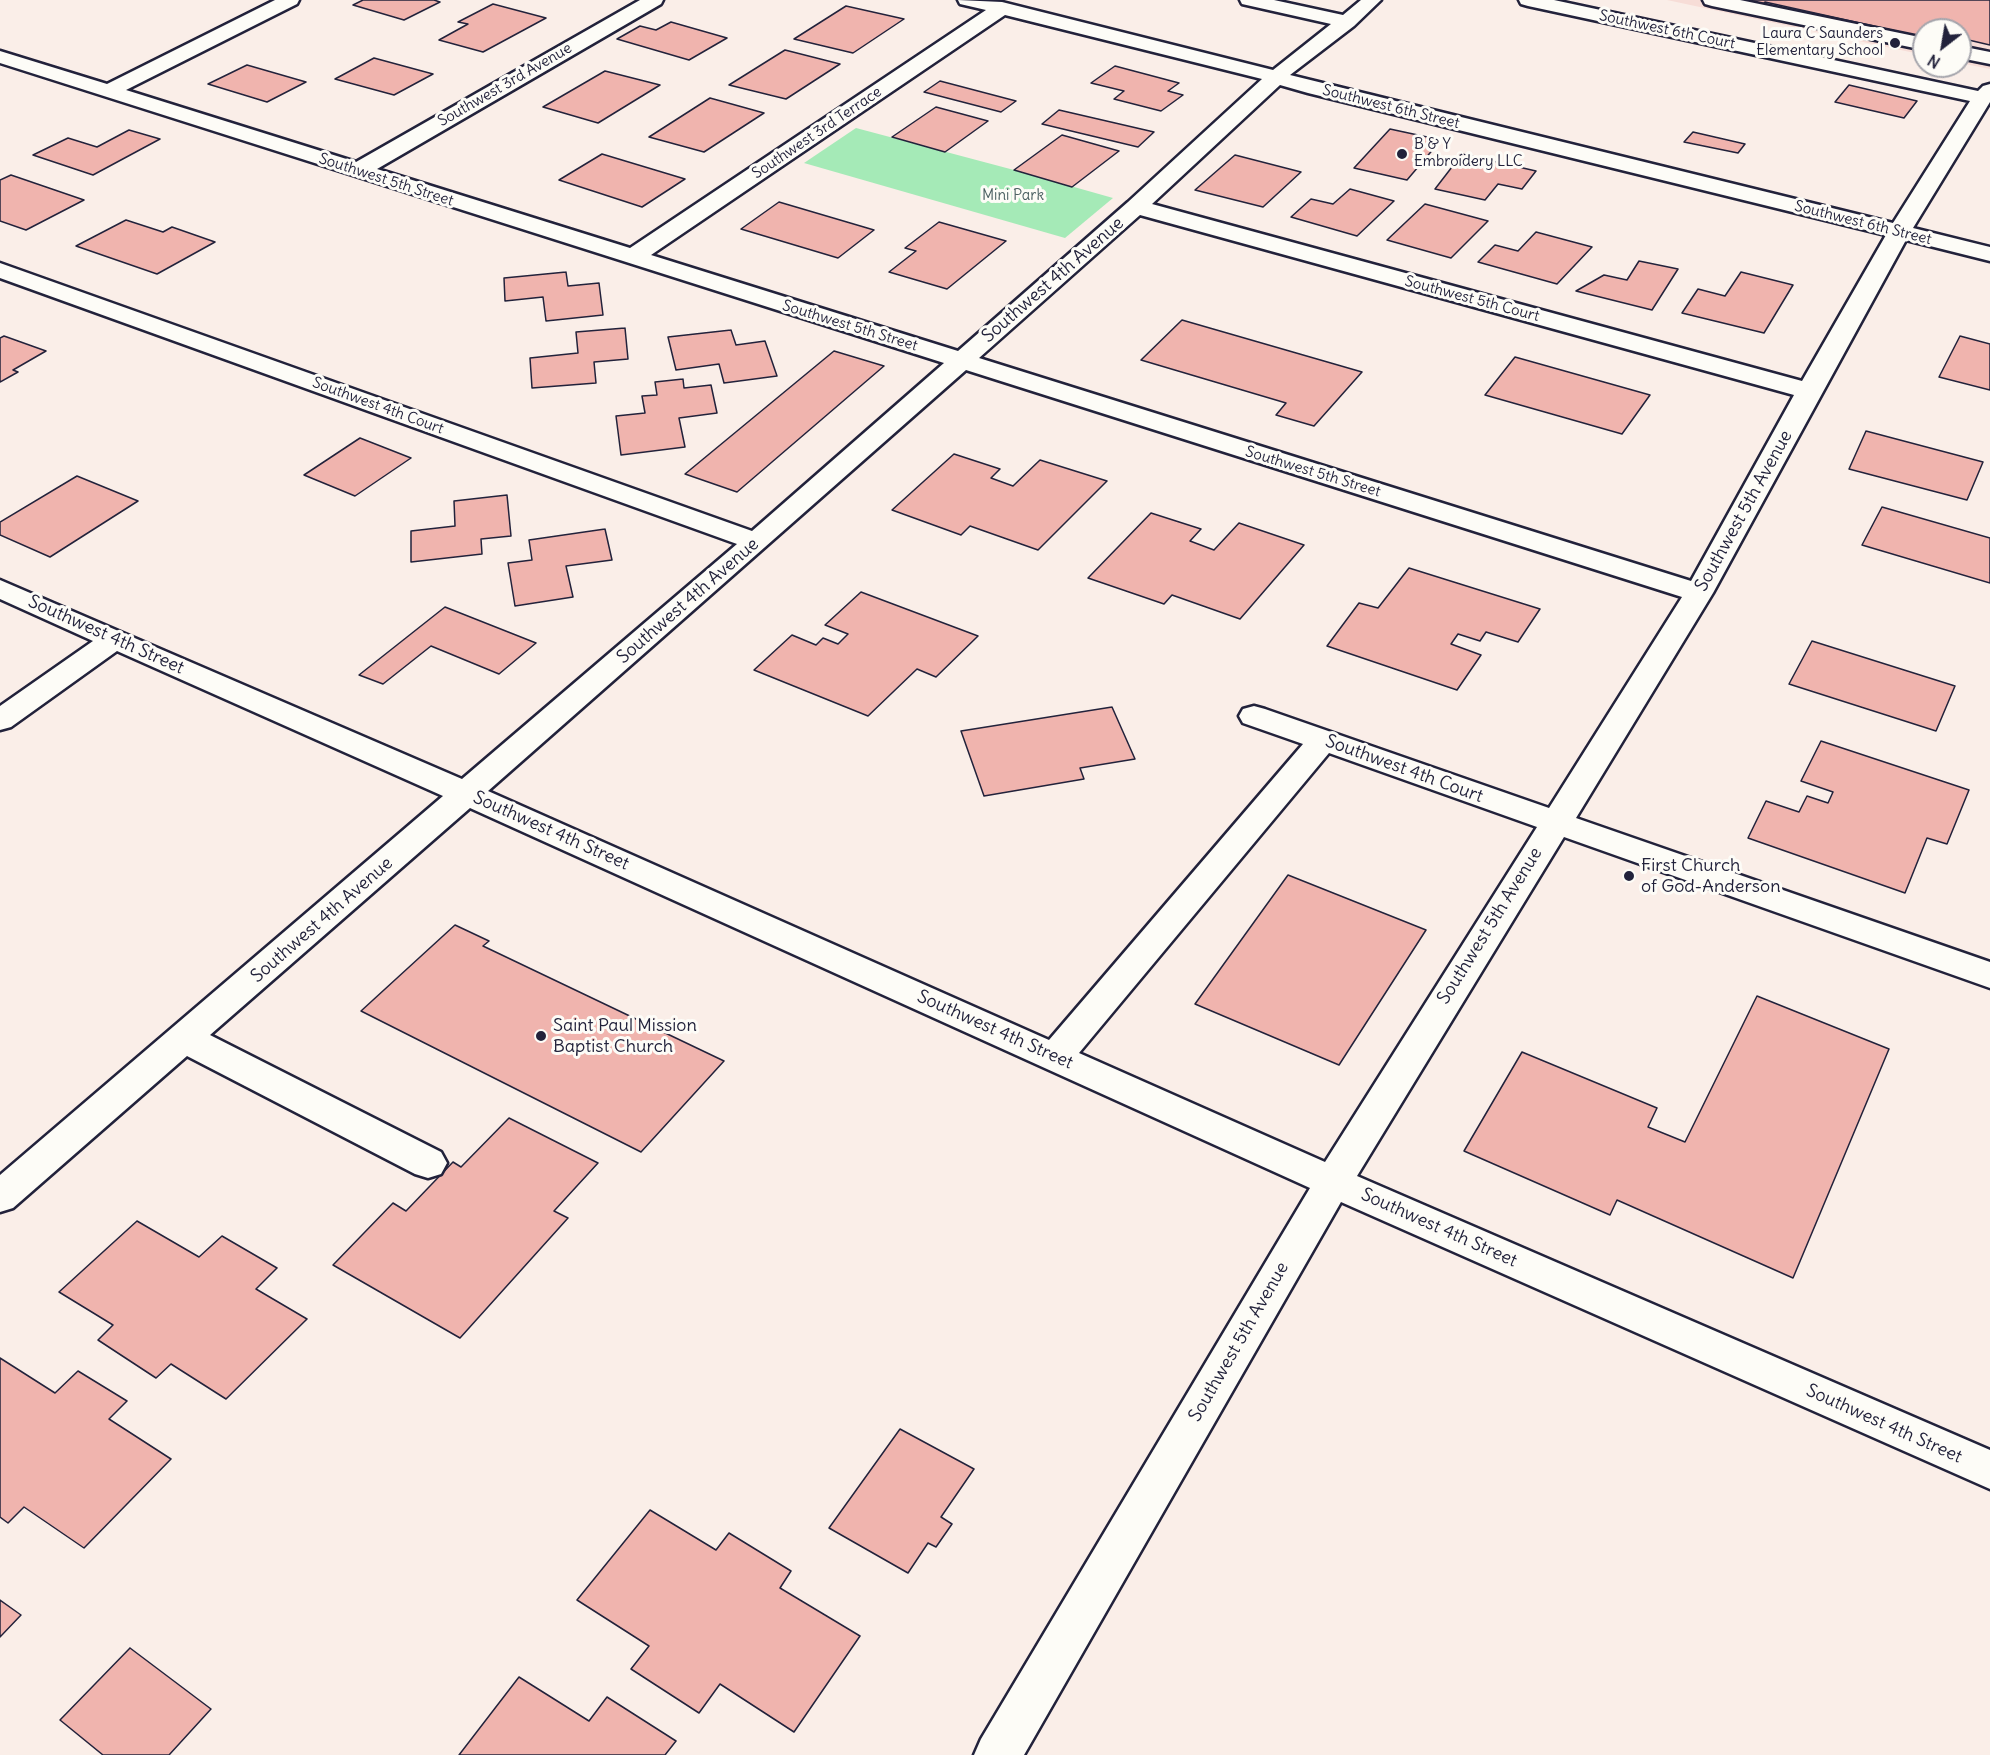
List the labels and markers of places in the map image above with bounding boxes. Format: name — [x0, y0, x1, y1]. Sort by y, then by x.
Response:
place label: Laura C Saunders Elementary School — [1756, 25, 1883, 60]
marker: Laura C Saunders Elementary School — [1888, 36, 1902, 50]
place label: B & Y Embroidery LLC — [1414, 136, 1523, 171]
marker: B & Y Embroidery LLC — [1395, 147, 1409, 161]
place label: First Church of God-Anderson — [1641, 855, 1781, 898]
marker: First Church of God-Anderson — [1622, 869, 1636, 883]
place label: Saint Paul Mission Baptist Church — [553, 1015, 697, 1058]
marker: Saint Paul Mission Baptist Church — [534, 1029, 548, 1043]

